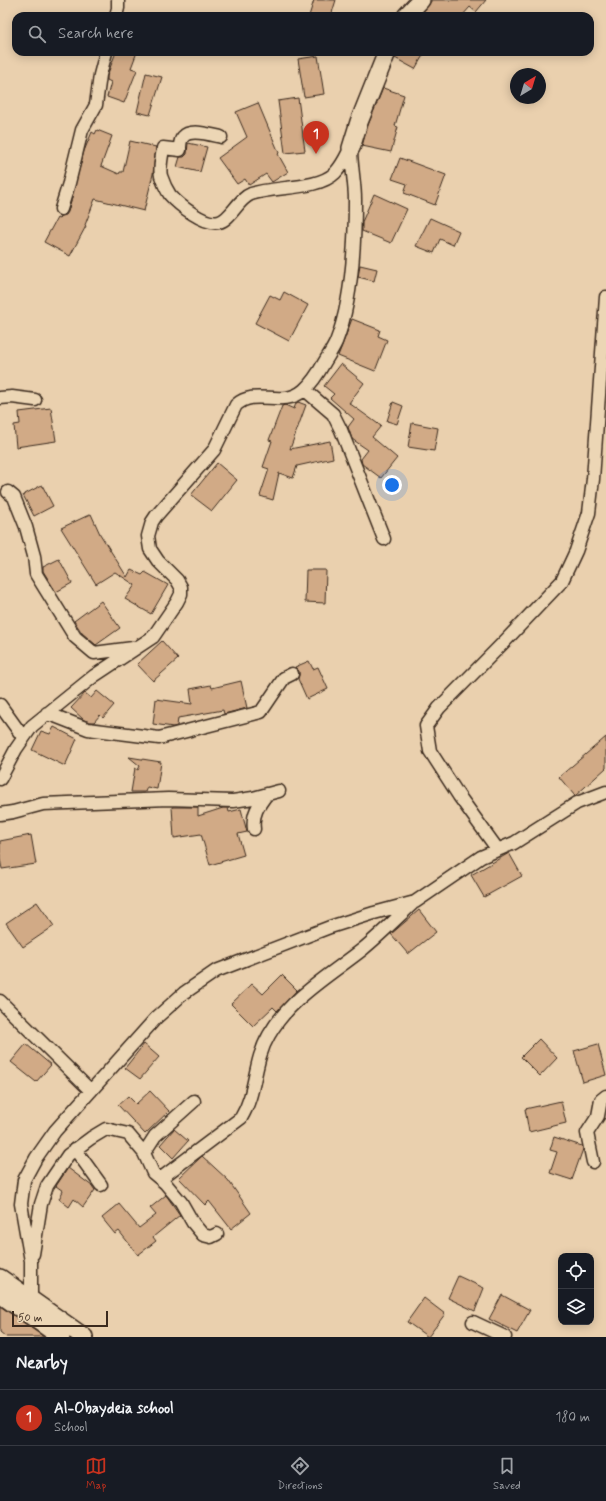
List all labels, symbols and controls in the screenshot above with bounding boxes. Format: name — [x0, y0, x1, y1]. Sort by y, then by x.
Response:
search box — [12, 12, 594, 56]
icon: search — [26, 23, 48, 45]
text: Search here — [58, 24, 134, 44]
north arrow — [510, 68, 546, 104]
pin: 1 — [303, 121, 329, 154]
your location — [382, 475, 402, 495]
map controls — [558, 1253, 594, 1325]
button: locate — [558, 1253, 594, 1289]
button: layers — [558, 1289, 594, 1325]
scale bar — [12, 1309, 108, 1328]
text: 50 m — [18, 1311, 43, 1325]
text: Nearby — [16, 1352, 68, 1374]
text: Al-Obaydeia school — [54, 1399, 174, 1419]
text: 1 — [26, 1409, 32, 1426]
text: 180 m — [555, 1409, 590, 1426]
text: School — [54, 1419, 88, 1436]
tab: Map — [85, 1455, 107, 1493]
tab: Directions — [277, 1455, 323, 1493]
tab: Saved — [493, 1455, 521, 1493]

